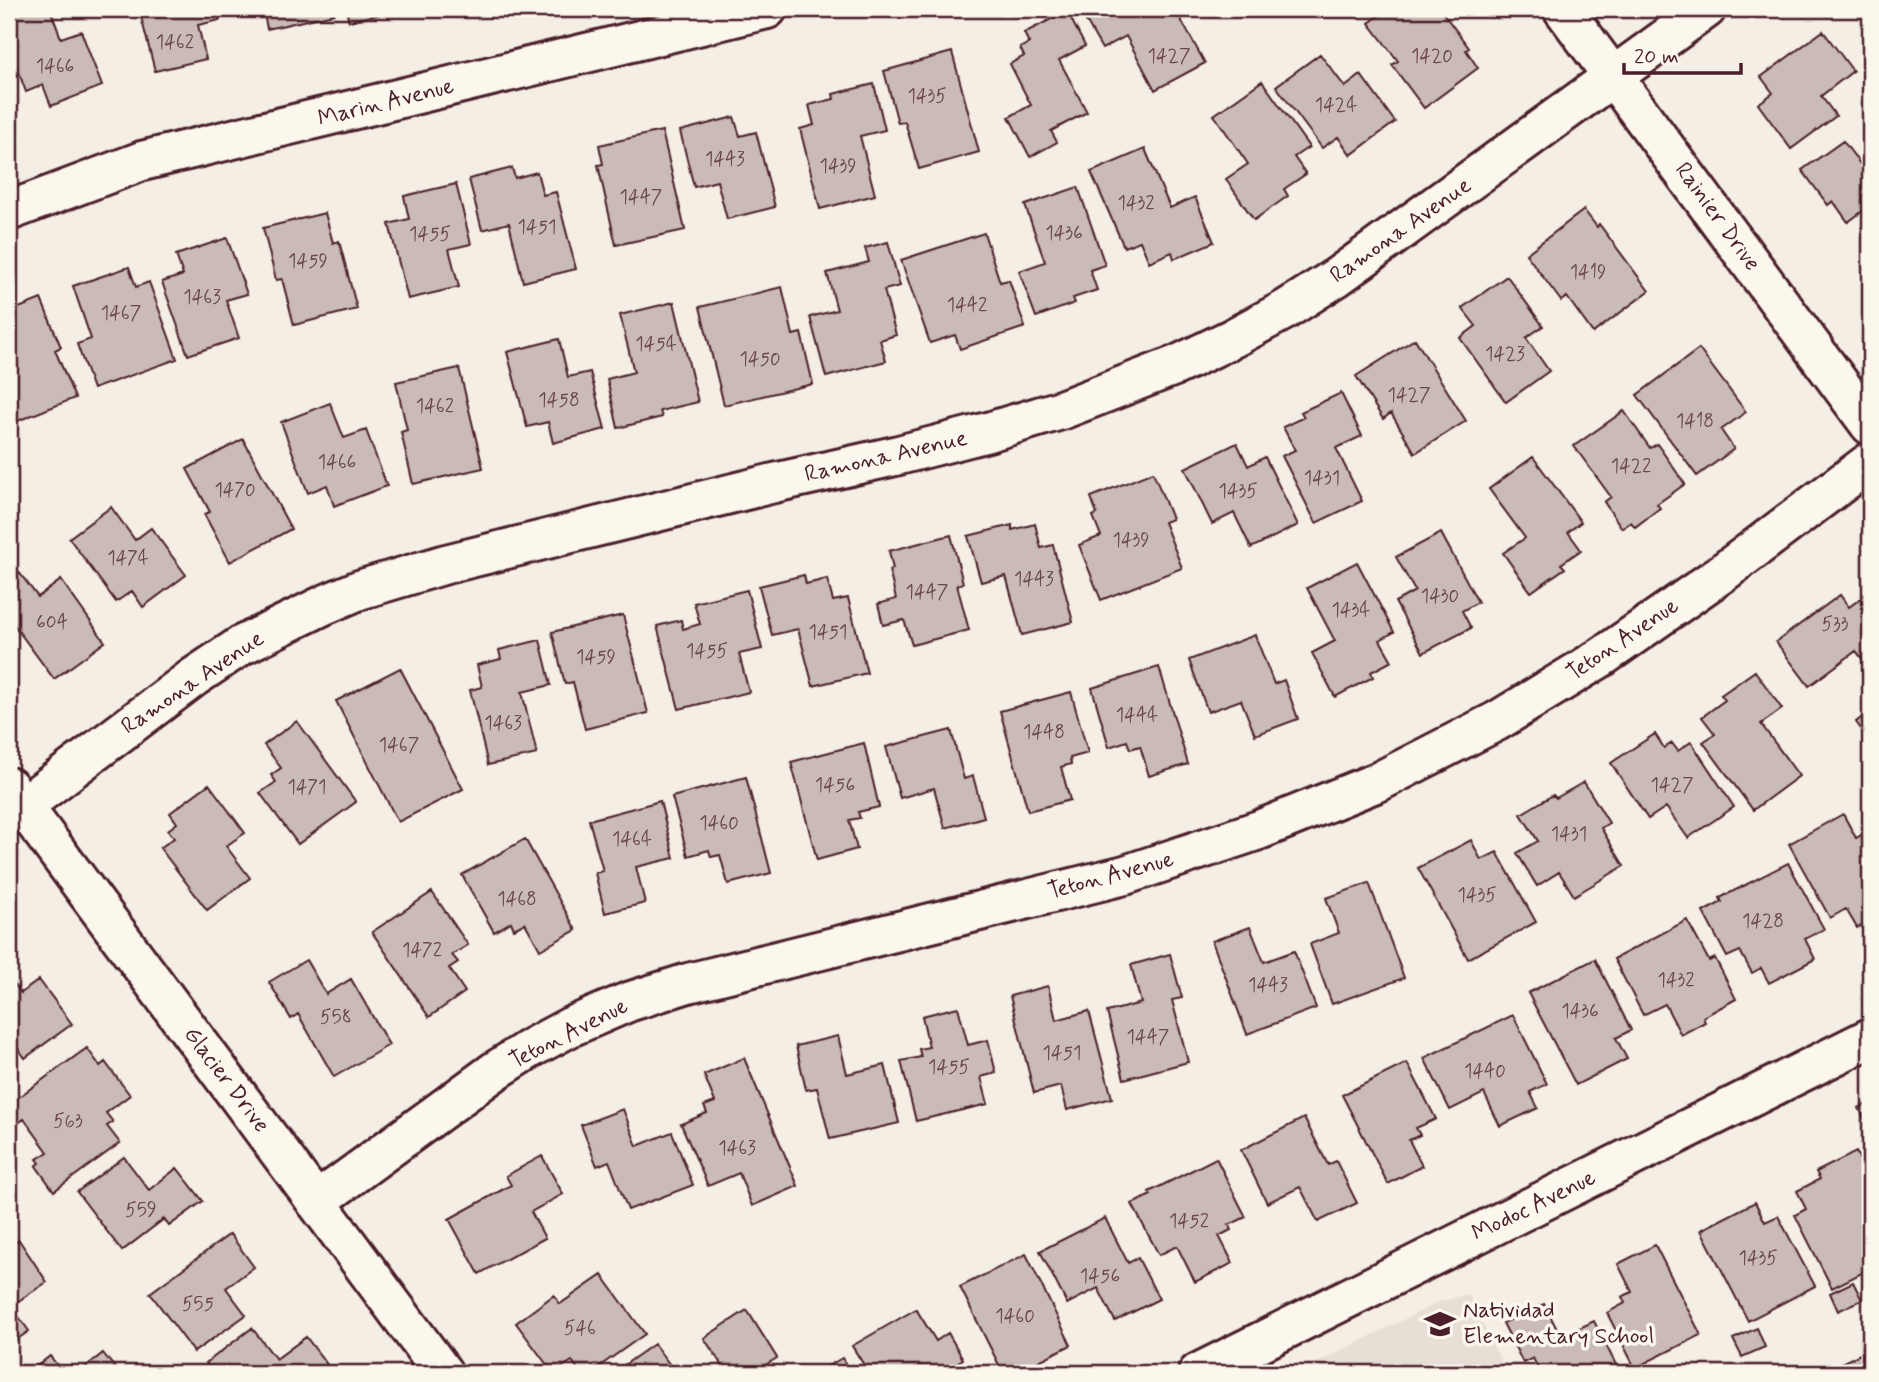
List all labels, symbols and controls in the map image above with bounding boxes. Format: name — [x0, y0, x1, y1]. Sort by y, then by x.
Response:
house number: 1462 — [156, 30, 194, 55]
scale bar — [1624, 32, 1741, 76]
text: 20 m — [1634, 43, 1679, 71]
house number: 1427 — [1148, 44, 1190, 69]
house number: 1420 — [1411, 44, 1453, 69]
house number: 1466 — [36, 54, 74, 79]
street label: Marin Avenue — [315, 72, 457, 134]
house number: 1435 — [907, 84, 947, 109]
house number: 1424 — [1315, 93, 1357, 118]
house number: 1443 — [705, 147, 745, 172]
house number: 1439 — [819, 154, 857, 179]
street label: Rainier Drive — [1667, 157, 1767, 277]
street label: Ramona Avenue — [1324, 171, 1478, 291]
house number: 1447 — [620, 185, 662, 210]
house number: 1432 — [1117, 191, 1155, 216]
house number: 1451 — [517, 215, 557, 240]
house number: 1436 — [1045, 221, 1083, 246]
house number: 1455 — [409, 222, 451, 247]
house number: 1459 — [288, 249, 328, 274]
house number: 1419 — [1570, 260, 1606, 285]
house number: 1463 — [183, 285, 221, 310]
house number: 1442 — [947, 293, 987, 318]
house number: 1467 — [101, 301, 141, 326]
house number: 1454 — [635, 332, 677, 357]
house number: 1423 — [1485, 342, 1525, 367]
house number: 1450 — [739, 347, 781, 372]
house number: 1427 — [1388, 383, 1430, 408]
house number: 1458 — [538, 388, 580, 413]
house number: 1462 — [416, 394, 454, 419]
house number: 1418 — [1676, 409, 1714, 434]
street label: Ramona Avenue — [802, 424, 970, 490]
house number: 1466 — [318, 450, 356, 475]
house number: 1422 — [1611, 454, 1651, 479]
house number: 1431 — [1304, 466, 1340, 491]
house number: 1470 — [214, 478, 256, 503]
house number: 1435 — [1218, 479, 1258, 504]
house number: 1439 — [1112, 528, 1150, 553]
house number: 1474 — [107, 546, 149, 571]
house number: 1443 — [1014, 567, 1054, 592]
house number: 1447 — [906, 580, 948, 605]
house number: 1430 — [1421, 584, 1459, 609]
street label: Teton Avenue — [1561, 591, 1685, 689]
house number: 1434 — [1332, 598, 1370, 623]
house number: 604 — [36, 610, 68, 635]
house number: 533 — [1821, 612, 1849, 637]
house number: 1451 — [808, 620, 848, 645]
street label: Ramona Avenue — [116, 624, 270, 742]
house number: 1455 — [686, 639, 728, 664]
house number: 1459 — [576, 645, 616, 670]
house number: 1444 — [1116, 703, 1158, 728]
house number: 1463 — [484, 711, 522, 736]
house number: 1448 — [1023, 720, 1065, 745]
house number: 1467 — [379, 733, 419, 758]
house number: 1456 — [815, 773, 855, 798]
house number: 1427 — [1651, 773, 1693, 798]
house number: 1471 — [287, 775, 327, 800]
house number: 1460 — [699, 811, 739, 836]
house number: 1431 — [1551, 822, 1587, 847]
house number: 1464 — [612, 827, 652, 852]
street label: Teton Avenue — [1045, 845, 1177, 907]
house number: 1435 — [1457, 883, 1497, 908]
house number: 1468 — [497, 887, 537, 912]
house number: 1428 — [1742, 909, 1784, 934]
house number: 1472 — [402, 938, 442, 963]
house number: 1432 — [1657, 968, 1695, 993]
house number: 1443 — [1248, 973, 1288, 998]
street label: Teton Avenue — [505, 991, 634, 1077]
house number: 1436 — [1561, 999, 1599, 1024]
house number: 558 — [320, 1005, 352, 1030]
street label: Glacier Drive — [176, 1021, 276, 1139]
house number: 1447 — [1127, 1025, 1169, 1050]
house number: 1451 — [1042, 1041, 1082, 1066]
house number: 1455 — [928, 1055, 970, 1080]
house number: 1440 — [1464, 1059, 1506, 1084]
house number: 563 — [53, 1109, 83, 1134]
house number: 1463 — [718, 1136, 756, 1161]
street label: Modoc Avenue — [1467, 1163, 1601, 1249]
house number: 559 — [125, 1198, 157, 1223]
house number: 1452 — [1169, 1209, 1209, 1234]
house number: 1435 — [1738, 1246, 1778, 1271]
house number: 1456 — [1080, 1264, 1120, 1289]
house number: 555 — [182, 1292, 214, 1317]
place label: Natividad Elementary School — [1463, 1296, 1654, 1352]
house number: 1460 — [995, 1304, 1035, 1329]
school or university icon: Natividad Elementary School — [1423, 1307, 1457, 1341]
house number: 546 — [564, 1316, 596, 1341]

